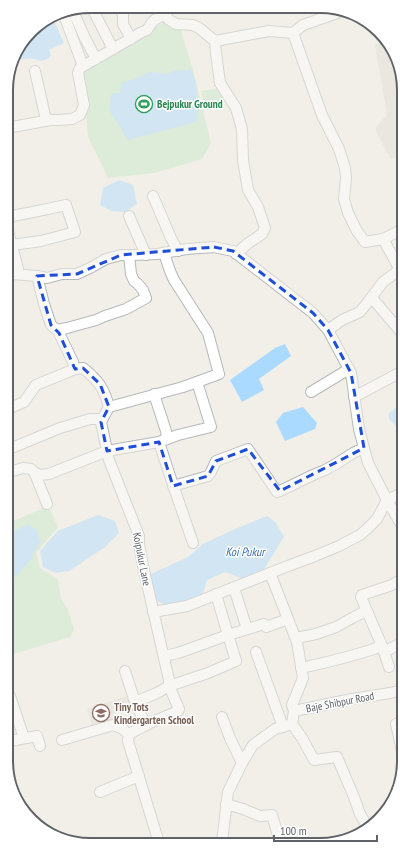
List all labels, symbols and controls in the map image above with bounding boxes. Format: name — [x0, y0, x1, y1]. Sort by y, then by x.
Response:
sports icon: Bejpukur Ground — [134, 94, 154, 114]
place label: Bejpukur Ground — [157, 97, 223, 111]
street label: Koipukur Lane — [130, 531, 154, 587]
water label: Koi Pukur — [225, 544, 266, 559]
street label: Baje Shibpur Road — [305, 688, 376, 715]
place label: Tiny Tots Kindergarten School — [114, 700, 194, 727]
school or university icon: Tiny Tots Kindergarten School — [91, 703, 111, 723]
scale bar — [274, 817, 377, 843]
text: 100 m — [280, 823, 307, 838]

